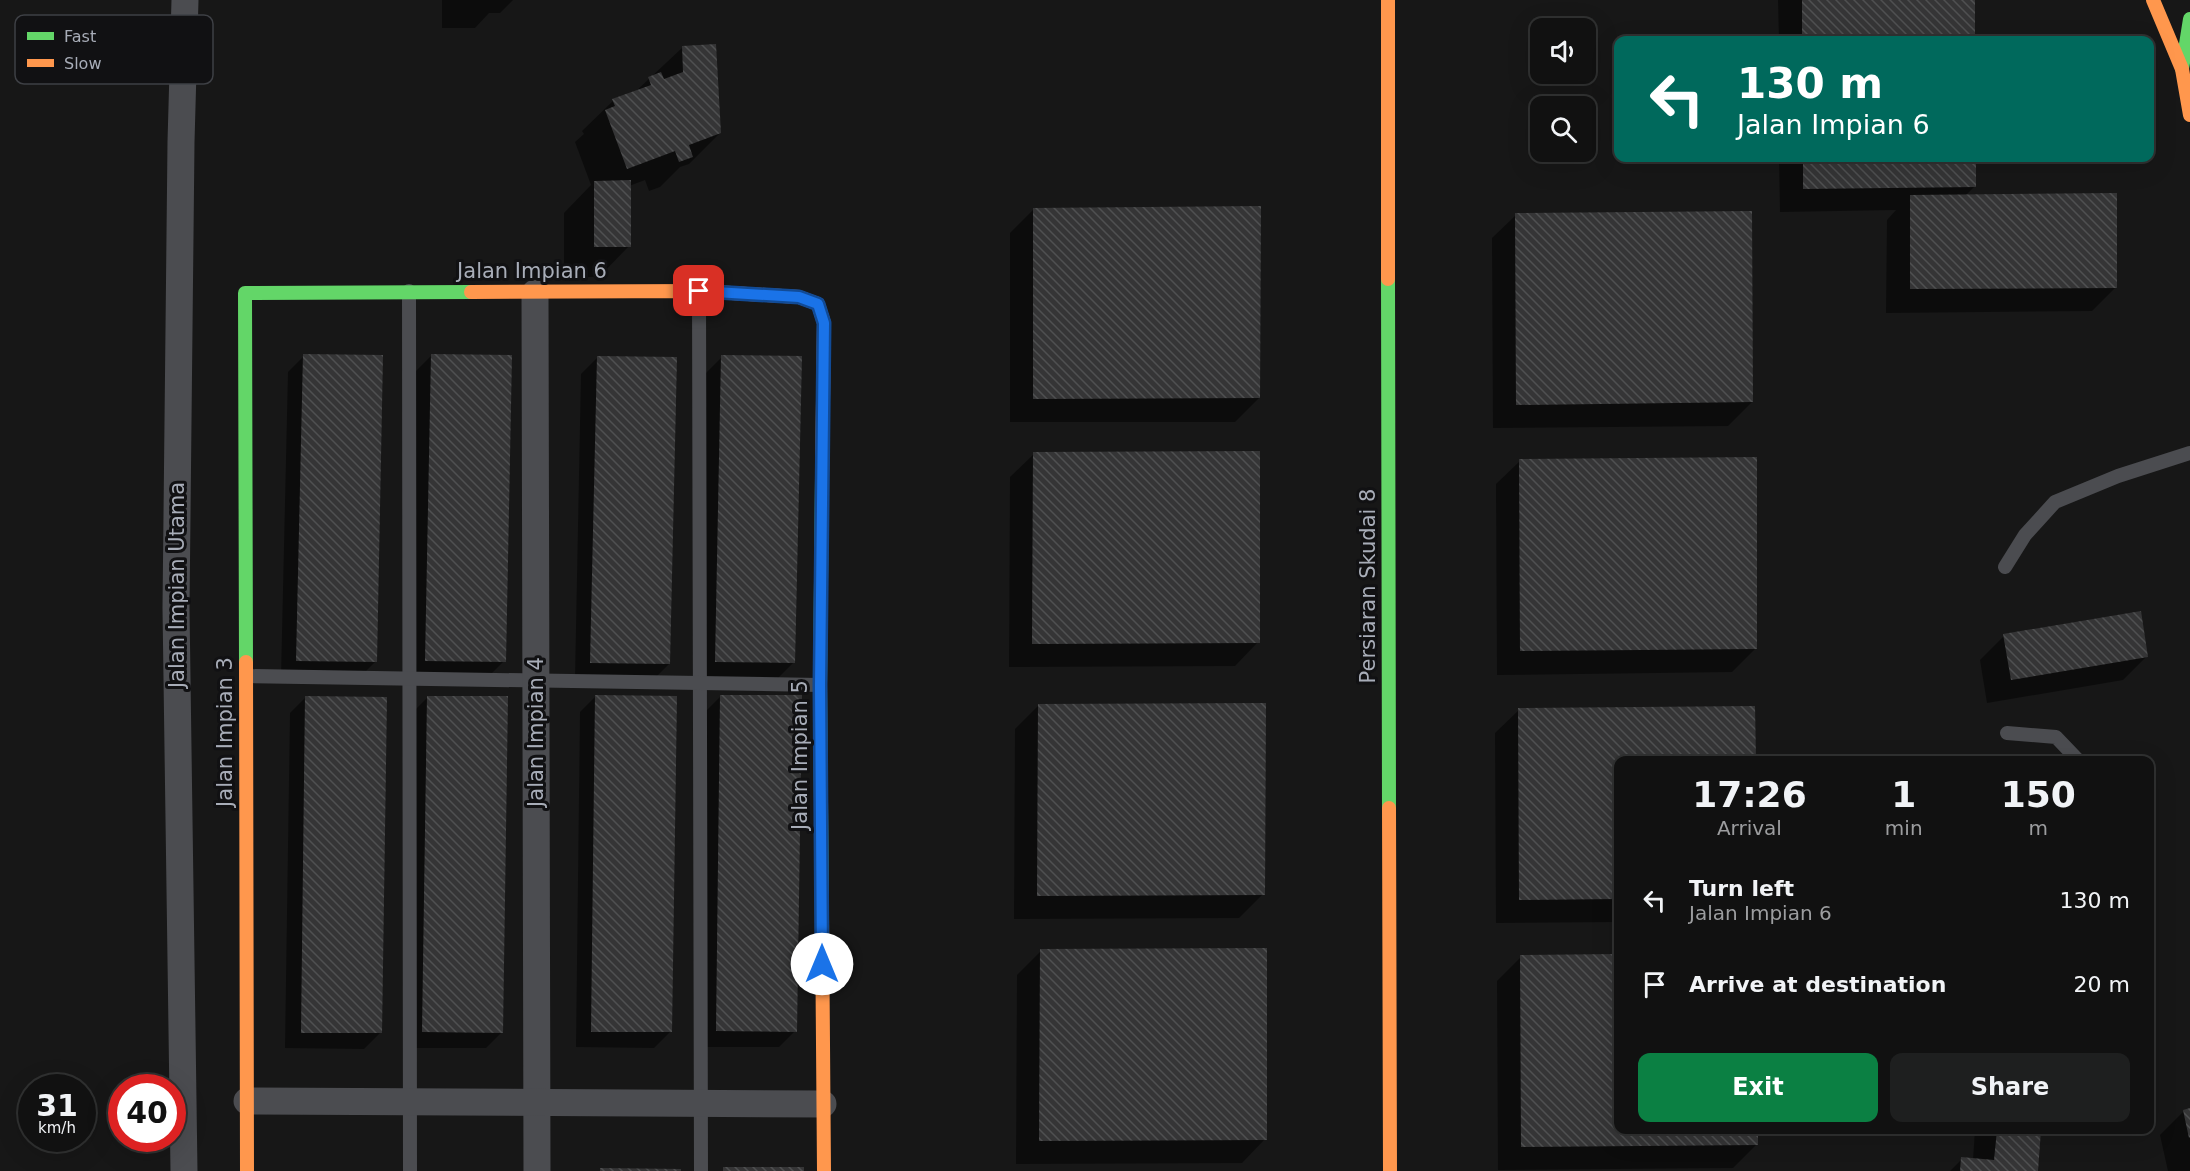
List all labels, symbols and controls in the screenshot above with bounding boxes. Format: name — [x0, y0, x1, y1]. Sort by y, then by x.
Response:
legend — [15, 15, 213, 84]
map controls — [1530, 18, 1596, 162]
button: sound — [1530, 18, 1596, 84]
text: Fast — [64, 27, 96, 46]
text: Slow — [64, 54, 101, 73]
text: 130 m — [1737, 59, 1883, 108]
icon: left — [1638, 60, 1716, 138]
button: search — [1530, 96, 1596, 162]
text: Jalan Impian 6 — [1737, 109, 1930, 140]
street label: Jalan Impian 6 — [455, 259, 607, 283]
pin — [673, 265, 724, 316]
icon: arrive — [682, 274, 715, 307]
street label: Jalan Impian Utama — [165, 482, 189, 690]
street label: Persiaran Skudai 8 — [1356, 489, 1380, 683]
street label: Jalan Impian 3 — [213, 657, 237, 809]
street label: Jalan Impian 4 — [524, 657, 548, 809]
street label: Jalan Impian 5 — [788, 680, 812, 832]
text: 17:26 — [1692, 774, 1807, 815]
text: 1 — [1891, 774, 1916, 815]
text: 150 — [2001, 774, 2076, 815]
text: Arrival — [1717, 816, 1782, 840]
text: min — [1885, 816, 1923, 840]
text: m — [2029, 816, 2048, 840]
text: Turn left — [1689, 876, 1794, 901]
icon: left — [1638, 884, 1671, 917]
text: 130 m — [2060, 888, 2130, 913]
text: Jalan Impian 6 — [1689, 901, 1832, 925]
position arrow — [790, 932, 854, 996]
icon: arrive — [1638, 968, 1671, 1001]
text: Arrive at destination — [1689, 972, 1946, 997]
text: 20 m — [2074, 972, 2130, 997]
button: Exit — [1638, 1053, 1878, 1122]
button: Share — [1890, 1053, 2130, 1122]
speed limit sign: 40 — [108, 1074, 186, 1152]
text: 31 — [36, 1088, 78, 1123]
text: km/h — [38, 1119, 76, 1137]

